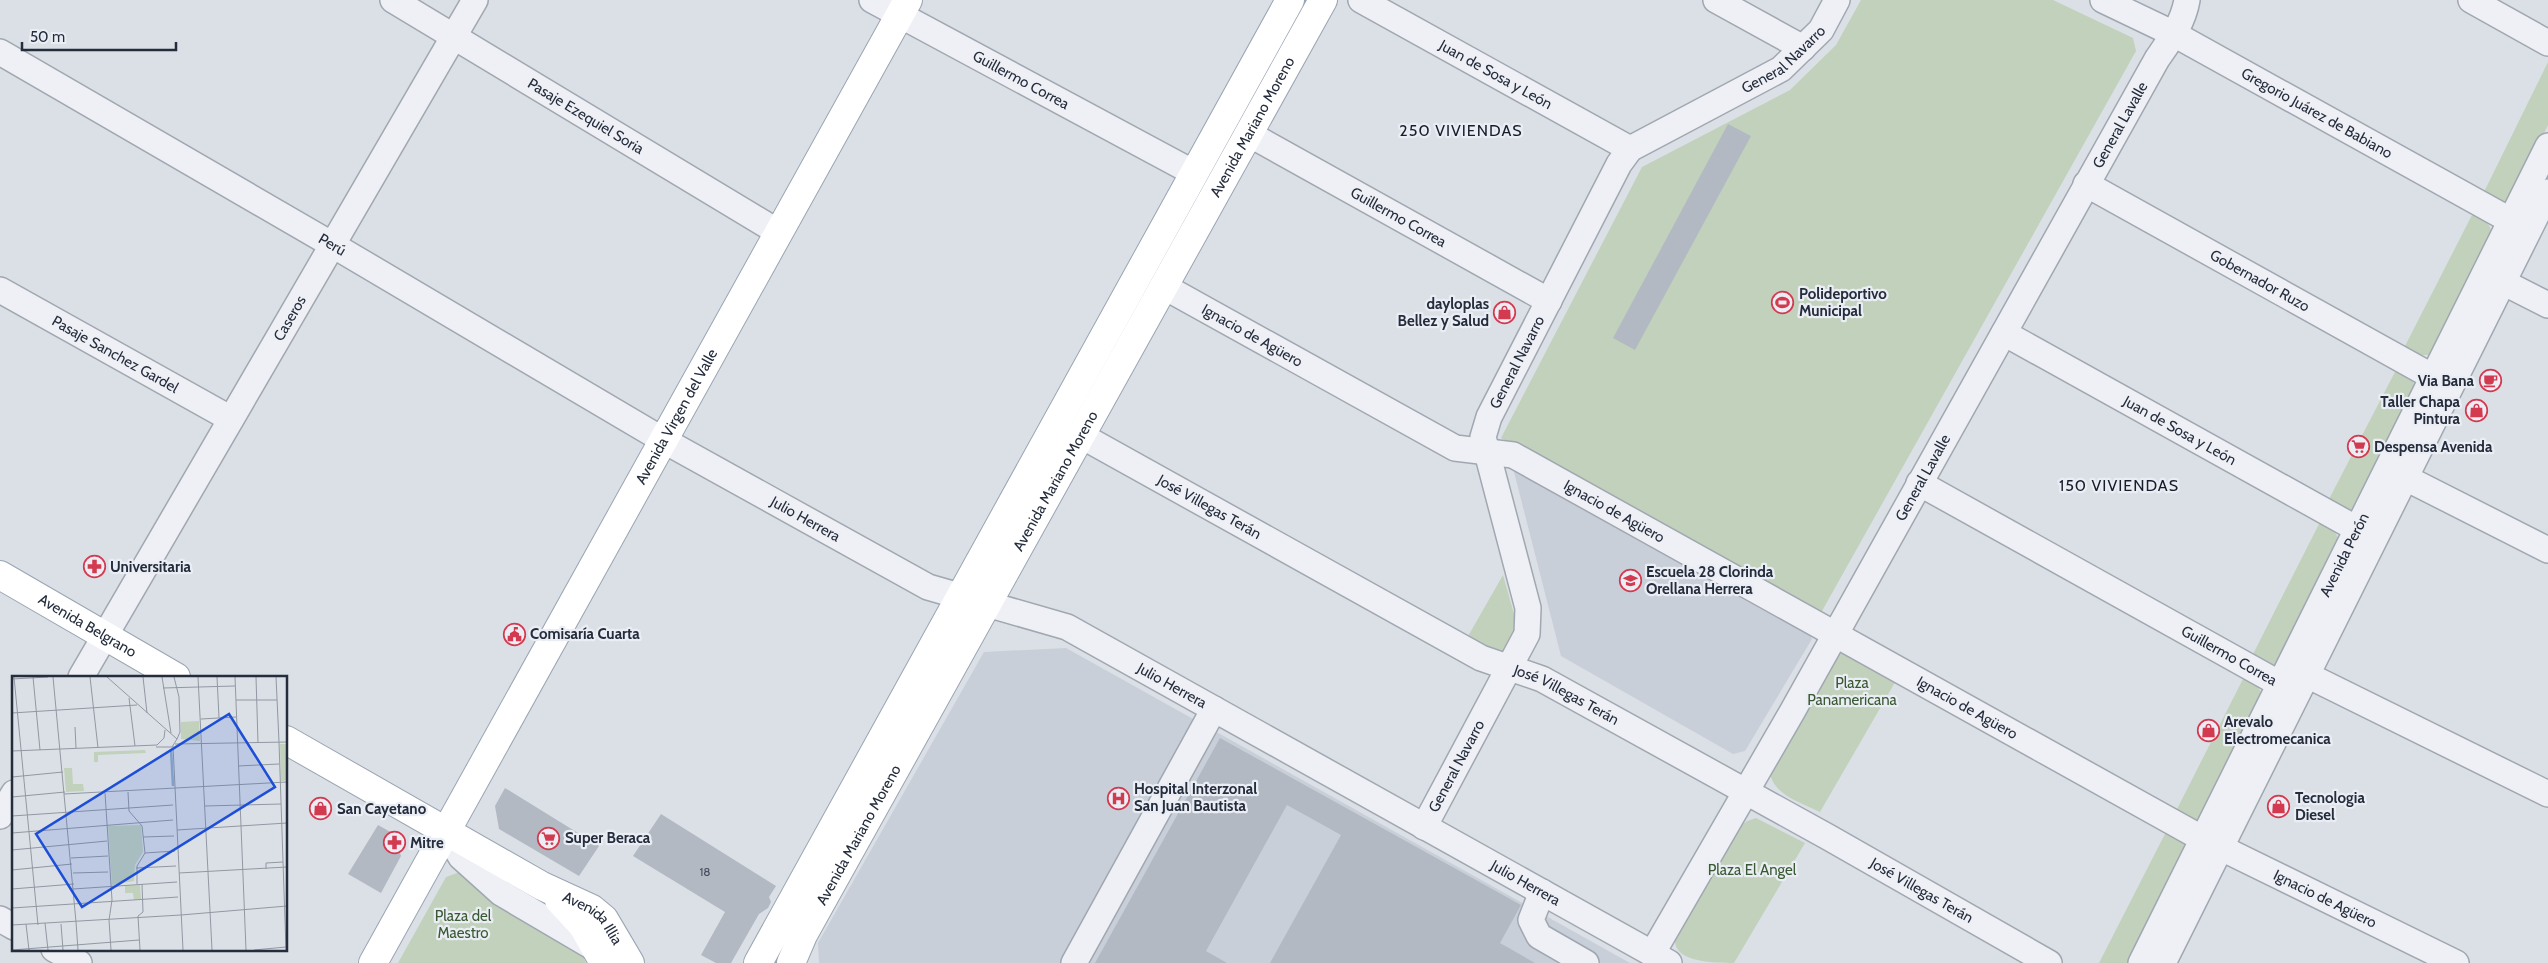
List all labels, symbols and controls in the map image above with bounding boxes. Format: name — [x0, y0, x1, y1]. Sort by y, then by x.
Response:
scale bar — [22, 20, 176, 52]
street label: General Navarro — [1738, 22, 1829, 97]
text: 50 m — [30, 28, 65, 46]
street label: Juan de Sosa y León — [1435, 36, 1555, 113]
street label: Guillermo Correa — [970, 47, 1073, 114]
street label: Avenida Mariano Moreno — [1206, 54, 1299, 200]
street label: Gregorio Juárez de Babiano — [2238, 64, 2395, 162]
street label: Pasaje Ezequiel Soria — [524, 74, 648, 158]
street label: General Lavalle — [2089, 78, 2152, 171]
district label: 250 VIVIENDAS — [1399, 121, 1523, 140]
street label: Guillermo Correa — [1347, 183, 1450, 251]
street label: Perú — [315, 230, 349, 260]
street label: Gobernador Ruzo — [2207, 246, 2313, 316]
place label: Polideportivo Municipal — [1799, 285, 1887, 320]
sports icon: Polideportivo Municipal — [1771, 291, 1795, 315]
street label: Caseros — [270, 292, 310, 344]
place label: dayloplas Bellez y Salud — [1398, 295, 1489, 330]
street label: Ignacio de Agüero — [1199, 300, 1306, 371]
shop icon: dayloplas Bellez y Salud — [1493, 301, 1517, 325]
street label: Pasaje Sanchez Gardel — [49, 312, 182, 397]
street label: General Navarro — [1486, 313, 1548, 412]
street label: Avenida Virgen del Valle — [632, 346, 721, 488]
cafe icon: Via Bana — [2478, 369, 2502, 393]
place label: Via Bana — [2418, 372, 2475, 390]
street label: Juan de Sosa y León — [2119, 392, 2239, 469]
place label: Taller Chapa Pintura — [2380, 393, 2461, 428]
shop icon: Taller Chapa Pintura — [2464, 399, 2488, 423]
street label: Avenida Mariano Moreno — [1009, 408, 1102, 554]
street label: General Lavalle — [1892, 431, 1954, 524]
supermarket icon: Despensa Avenida — [2346, 435, 2370, 459]
place label: Despensa Avenida — [2374, 438, 2493, 456]
street label: José Villegas Terán — [1153, 470, 1264, 543]
street label: Ignacio de Agüero — [1560, 476, 1668, 546]
district label: 150 VIVIENDAS — [2059, 476, 2179, 495]
street label: Julio Herrera — [767, 492, 844, 546]
street label: Avenida Perón — [2316, 510, 2373, 600]
pharmacy icon: Universitaria — [82, 555, 106, 579]
place label: Universitaria — [110, 558, 192, 576]
place label: Escuela 28 Clorinda Orellana Herrera — [1646, 563, 1774, 598]
school or university icon: Escuela 28 Clorinda Orellana Herrera — [1618, 569, 1642, 593]
street label: Avenida Belgrano — [35, 590, 140, 661]
public building icon: Comisaría Cuarta — [502, 622, 526, 646]
street label: Guillermo Correa — [2178, 622, 2281, 690]
place label: Comisaría Cuarta — [530, 625, 640, 643]
street label: Julio Herrera — [1133, 658, 1211, 713]
street label: José Villegas Terán — [1510, 661, 1622, 729]
street label: Ignacio de Agüero — [1913, 672, 2021, 743]
park label: Plaza Panamericana — [1807, 674, 1898, 709]
inset map — [12, 676, 288, 950]
place label: Arevalo Electromecanica — [2224, 713, 2331, 748]
street label: General Navarro — [1425, 717, 1488, 815]
shop icon: Arevalo Electromecanica — [2196, 719, 2220, 743]
street label: Avenida Mariano Moreno — [812, 762, 905, 908]
place label: Hospital Interzonal San Juan Bautista — [1134, 780, 1257, 815]
hospital icon: Hospital Interzonal San Juan Bautista — [1106, 786, 1130, 810]
place label: Tecnologia Diesel — [2295, 789, 2365, 824]
shop icon: Tecnologia Diesel — [2267, 795, 2291, 819]
shop icon: San Cayetano — [309, 797, 333, 821]
place label: San Cayetano — [337, 800, 427, 818]
supermarket icon: Super Beraca — [537, 826, 561, 850]
place label: Super Beraca — [565, 829, 651, 847]
pharmacy icon: Mitre — [382, 831, 406, 855]
place label: Mitre — [410, 834, 444, 852]
street label: José Villegas Terán — [1866, 853, 1977, 927]
street label: Julio Herrera — [1487, 856, 1564, 910]
park label: Plaza El Angel — [1708, 861, 1797, 879]
house number: 18 — [699, 864, 711, 879]
street label: Ignacio de Agüero — [2271, 866, 2380, 932]
street label: Avenida Illia — [560, 888, 627, 949]
park label: Plaza del Maestro — [435, 907, 492, 942]

